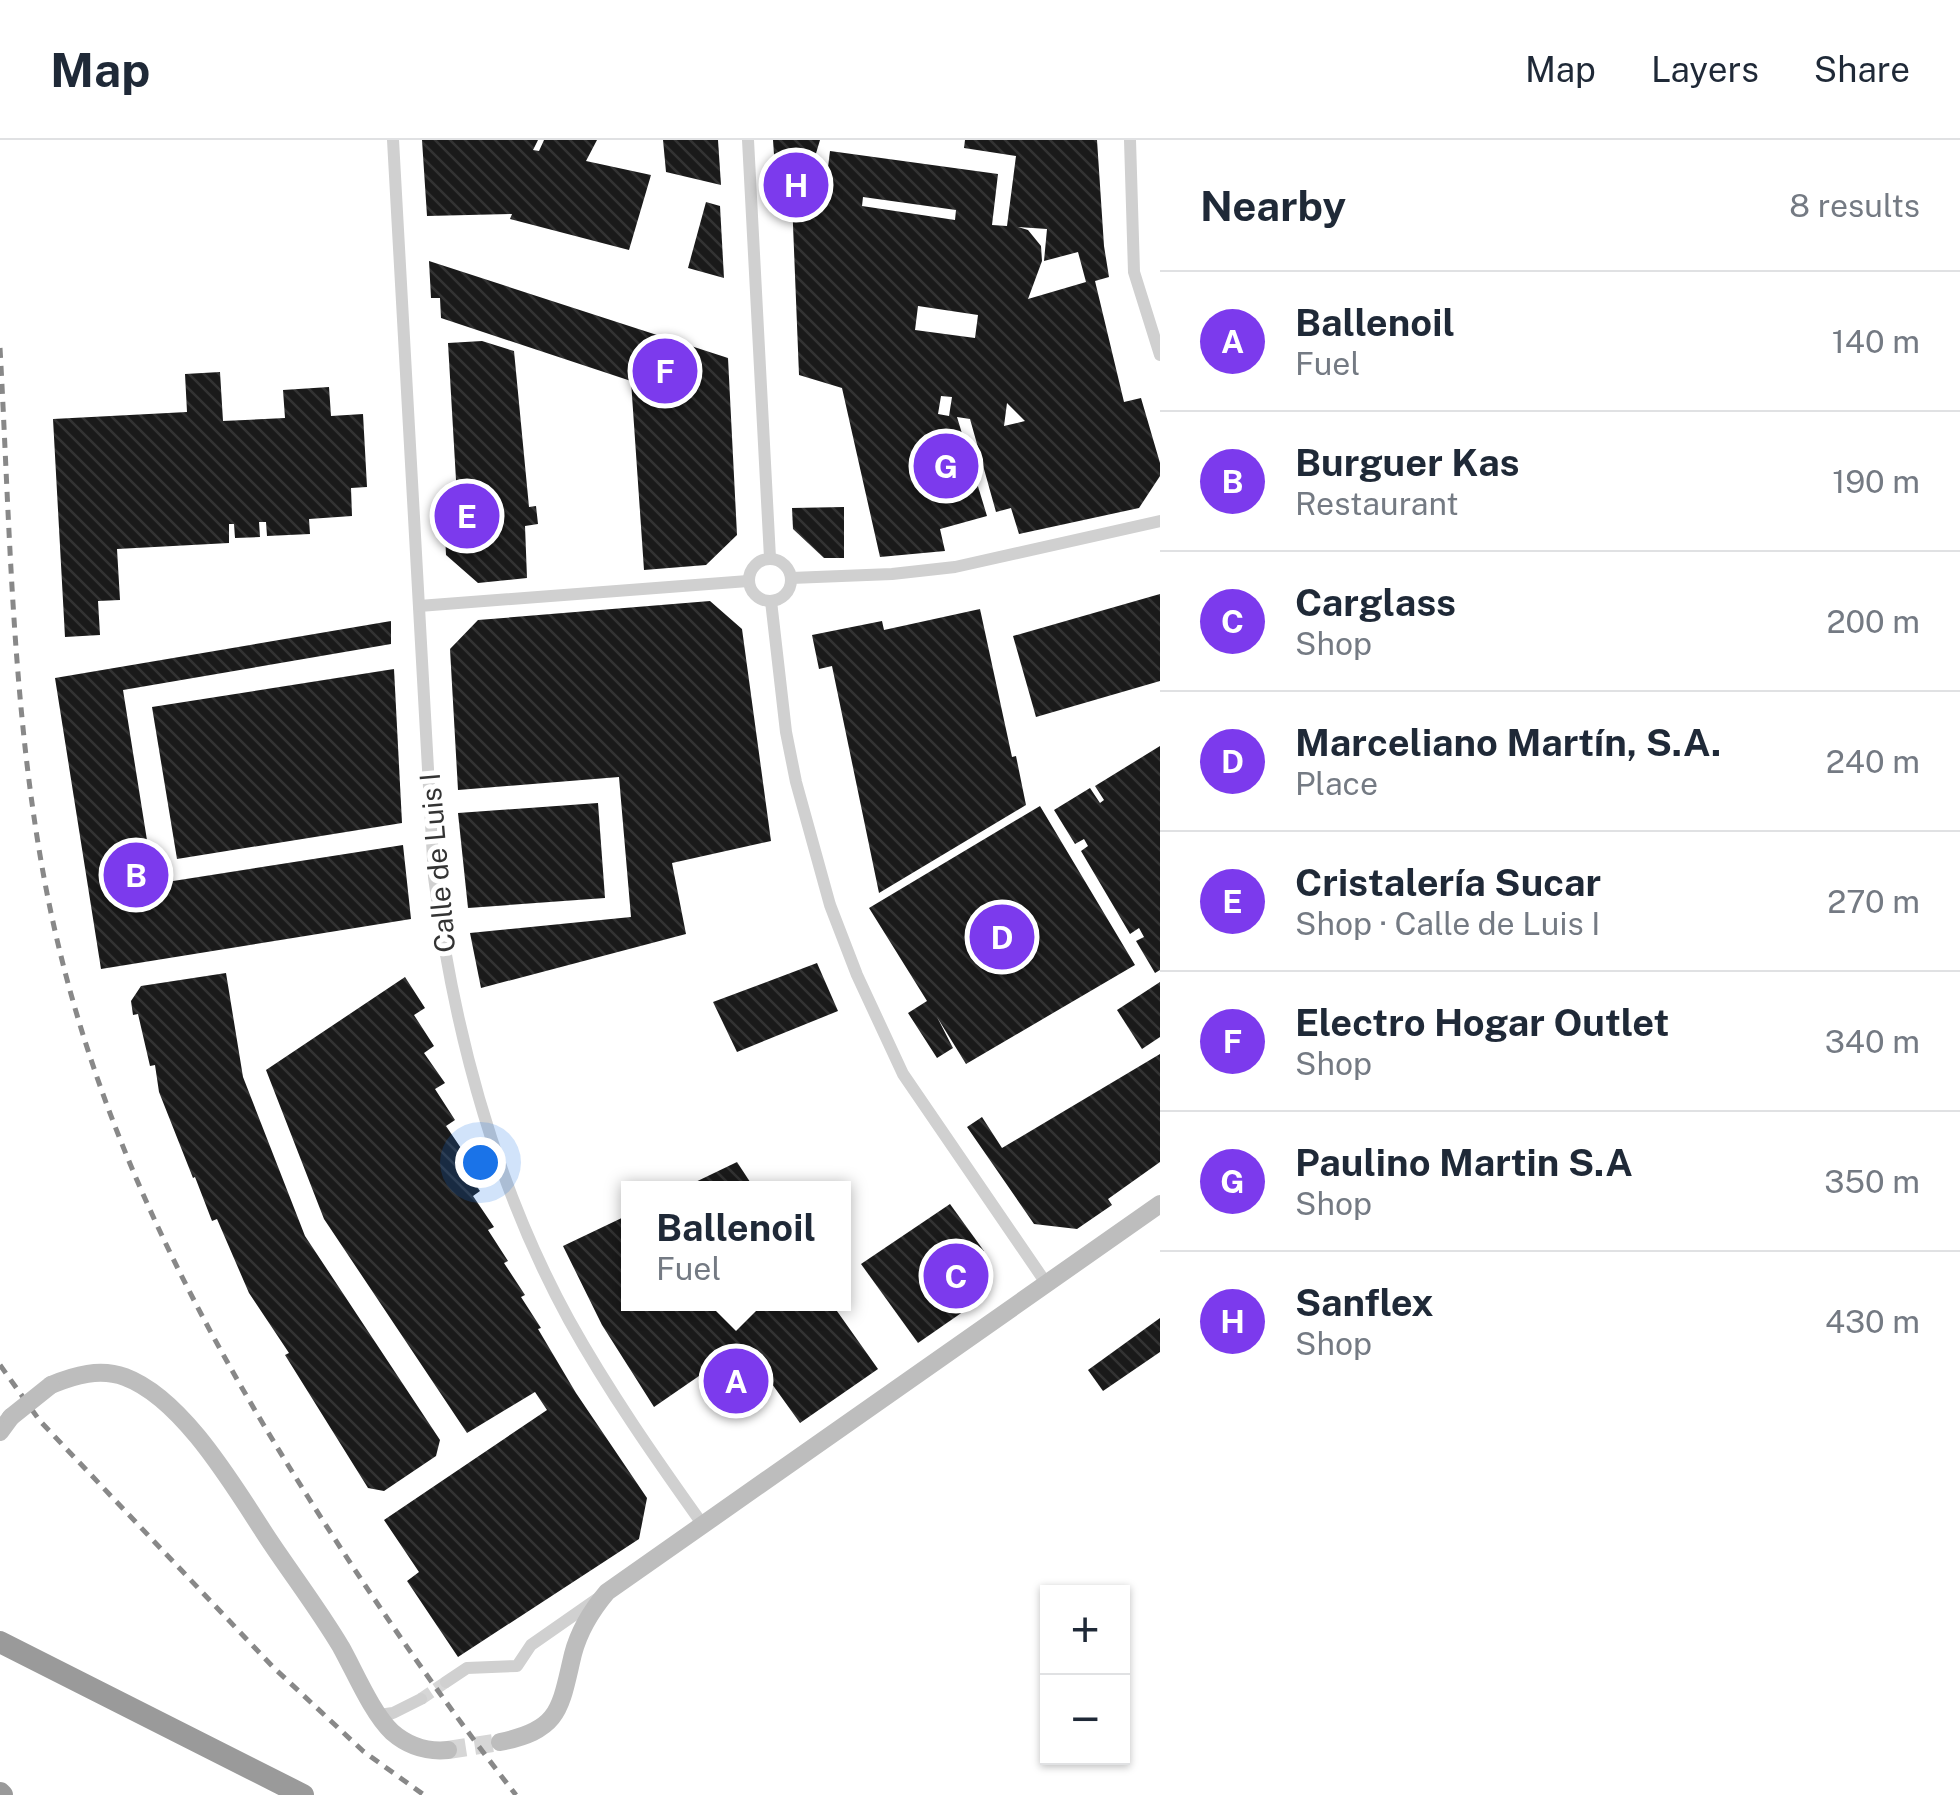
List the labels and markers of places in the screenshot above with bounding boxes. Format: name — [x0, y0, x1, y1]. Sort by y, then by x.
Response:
pin: H — [764, 148, 828, 222]
pin: F — [632, 334, 698, 408]
pin: G — [914, 428, 978, 504]
pin: E — [434, 478, 500, 554]
pin: B — [104, 838, 168, 912]
pin: D — [970, 900, 1034, 974]
pin: C — [924, 1238, 988, 1314]
pin: A — [704, 1344, 768, 1418]

